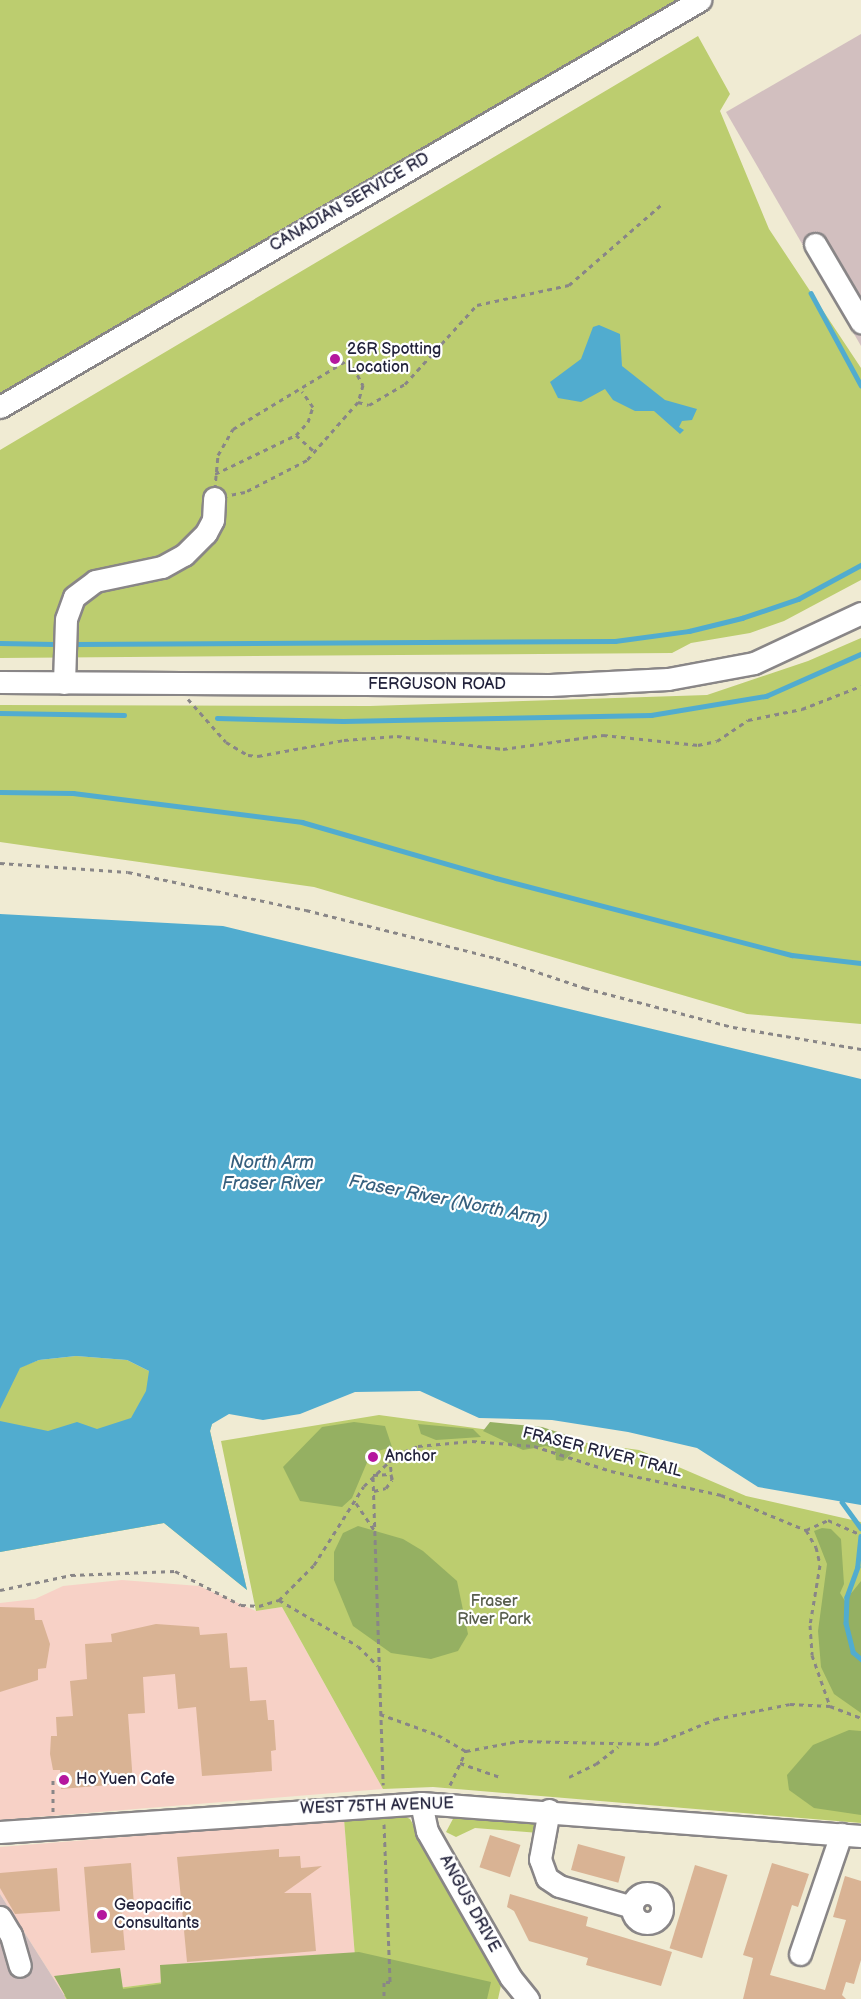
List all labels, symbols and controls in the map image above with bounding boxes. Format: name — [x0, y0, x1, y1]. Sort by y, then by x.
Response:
street label: CANADIAN SERVICE RD — [267, 149, 433, 257]
place label: 26R Spotting Location — [347, 340, 442, 378]
marker: 26R Spotting Location — [328, 352, 342, 366]
street label: FERGUSON ROAD — [368, 675, 506, 695]
water label: North Arm Fraser River — [222, 1153, 322, 1196]
water label: Fraser River (North Arm) — [347, 1171, 549, 1231]
street label: FRASER RIVER TRAIL — [520, 1424, 684, 1482]
place label: Anchor — [385, 1447, 436, 1467]
marker: Anchor — [366, 1450, 380, 1464]
park label: Fraser River Park — [457, 1592, 531, 1630]
place label: Ho Yuen Cafe — [76, 1770, 176, 1790]
marker: Ho Yuen Cafe — [57, 1773, 71, 1787]
street label: WEST 75TH AVENUE — [300, 1795, 454, 1819]
street label: ANGUS DRIVE — [434, 1852, 504, 1956]
place label: Geopacific Consultants — [114, 1896, 199, 1934]
marker: Geopacific Consultants — [95, 1908, 109, 1922]

